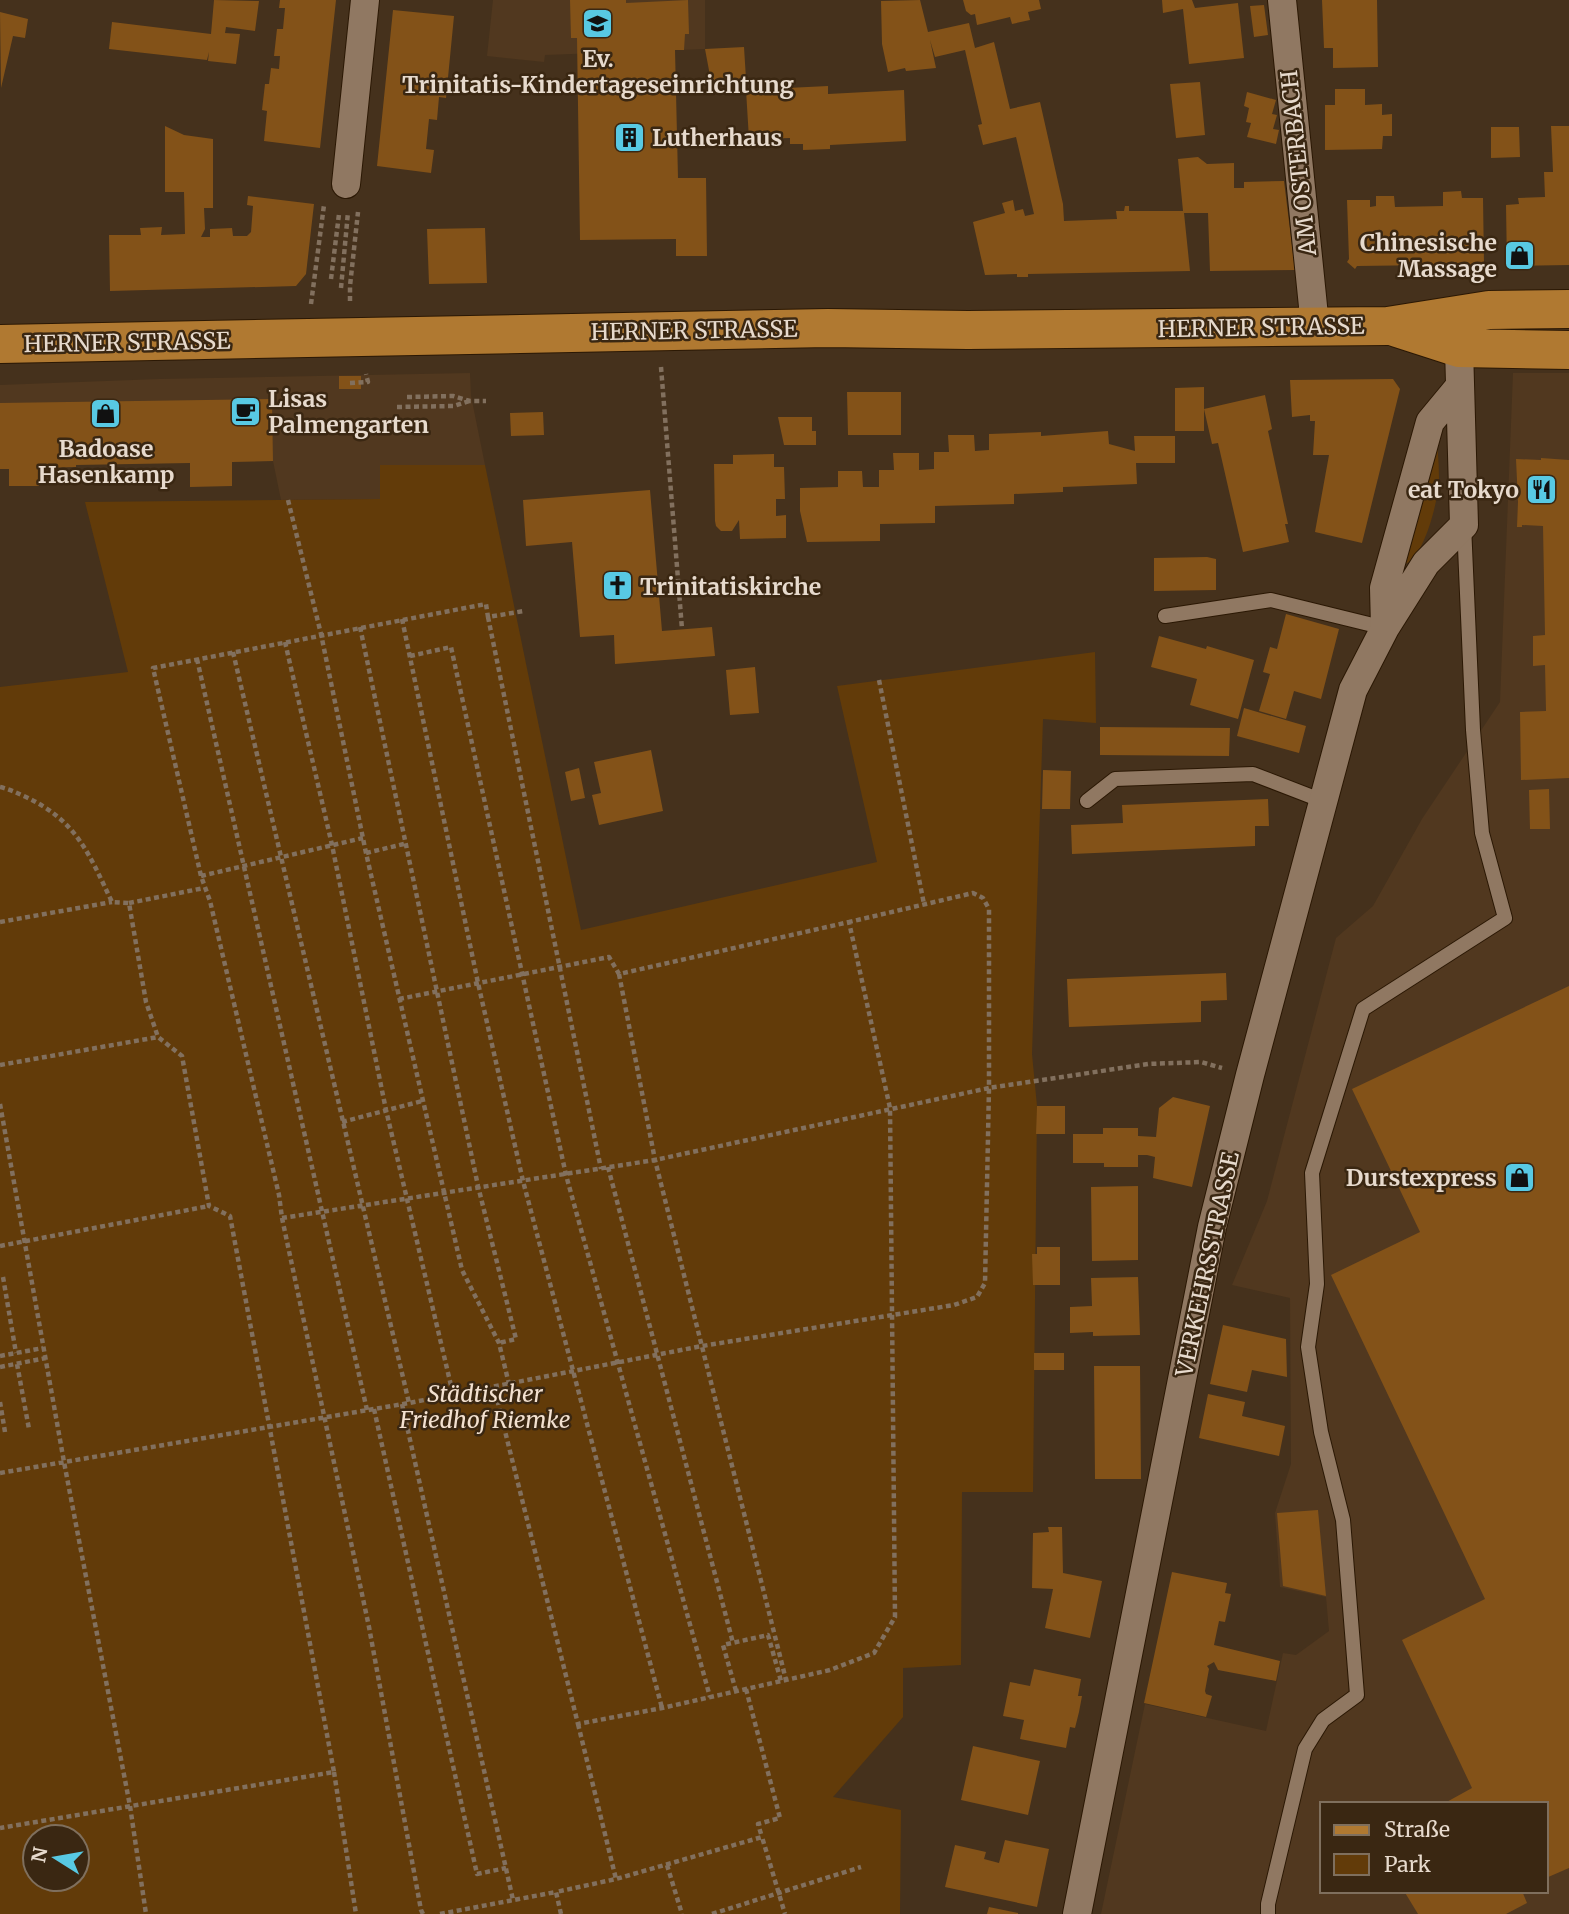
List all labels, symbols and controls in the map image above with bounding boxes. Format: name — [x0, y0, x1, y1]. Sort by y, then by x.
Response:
school or university icon: Ev. Trinitatis-Kindertageseinrichtung — [581, 7, 615, 41]
place label: Ev. Trinitatis-Kindertageseinrichtung — [402, 44, 795, 99]
street label: AM OSTERBACH — [1274, 69, 1322, 258]
building icon: Lutherhaus — [612, 120, 646, 154]
place label: Lutherhaus — [652, 123, 783, 152]
place label: Chinesische Massage — [1360, 228, 1497, 283]
shop icon: Chinesische Massage — [1503, 238, 1537, 272]
street label: HERNER STRASSE — [1157, 311, 1365, 343]
street label: HERNER STRASSE — [590, 314, 798, 346]
street label: HERNER STRASSE — [23, 326, 231, 358]
place label: Lisas Palmengarten — [268, 384, 429, 439]
cafe icon: Lisas Palmengarten — [228, 394, 262, 428]
shop icon: Badoase Hasenkamp — [89, 397, 123, 431]
place label: Badoase Hasenkamp — [38, 434, 174, 489]
restaurant icon: eat Tokyo — [1525, 472, 1559, 506]
place label: eat Tokyo — [1408, 475, 1519, 504]
church icon: Trinitatiskirche — [600, 569, 634, 603]
place label: Trinitatiskirche — [640, 572, 821, 601]
street label: VERKEHRSSTRASSE — [1169, 1148, 1245, 1380]
shop icon: Durstexpress — [1503, 1160, 1537, 1194]
place label: Durstexpress — [1346, 1163, 1497, 1192]
park label: Städtischer Friedhof Riemke — [399, 1379, 570, 1434]
legend — [1320, 1802, 1548, 1893]
text: Straße — [1384, 1816, 1450, 1843]
north arrow — [21, 1823, 91, 1893]
text: N — [26, 1845, 53, 1864]
text: Park — [1384, 1851, 1431, 1878]

